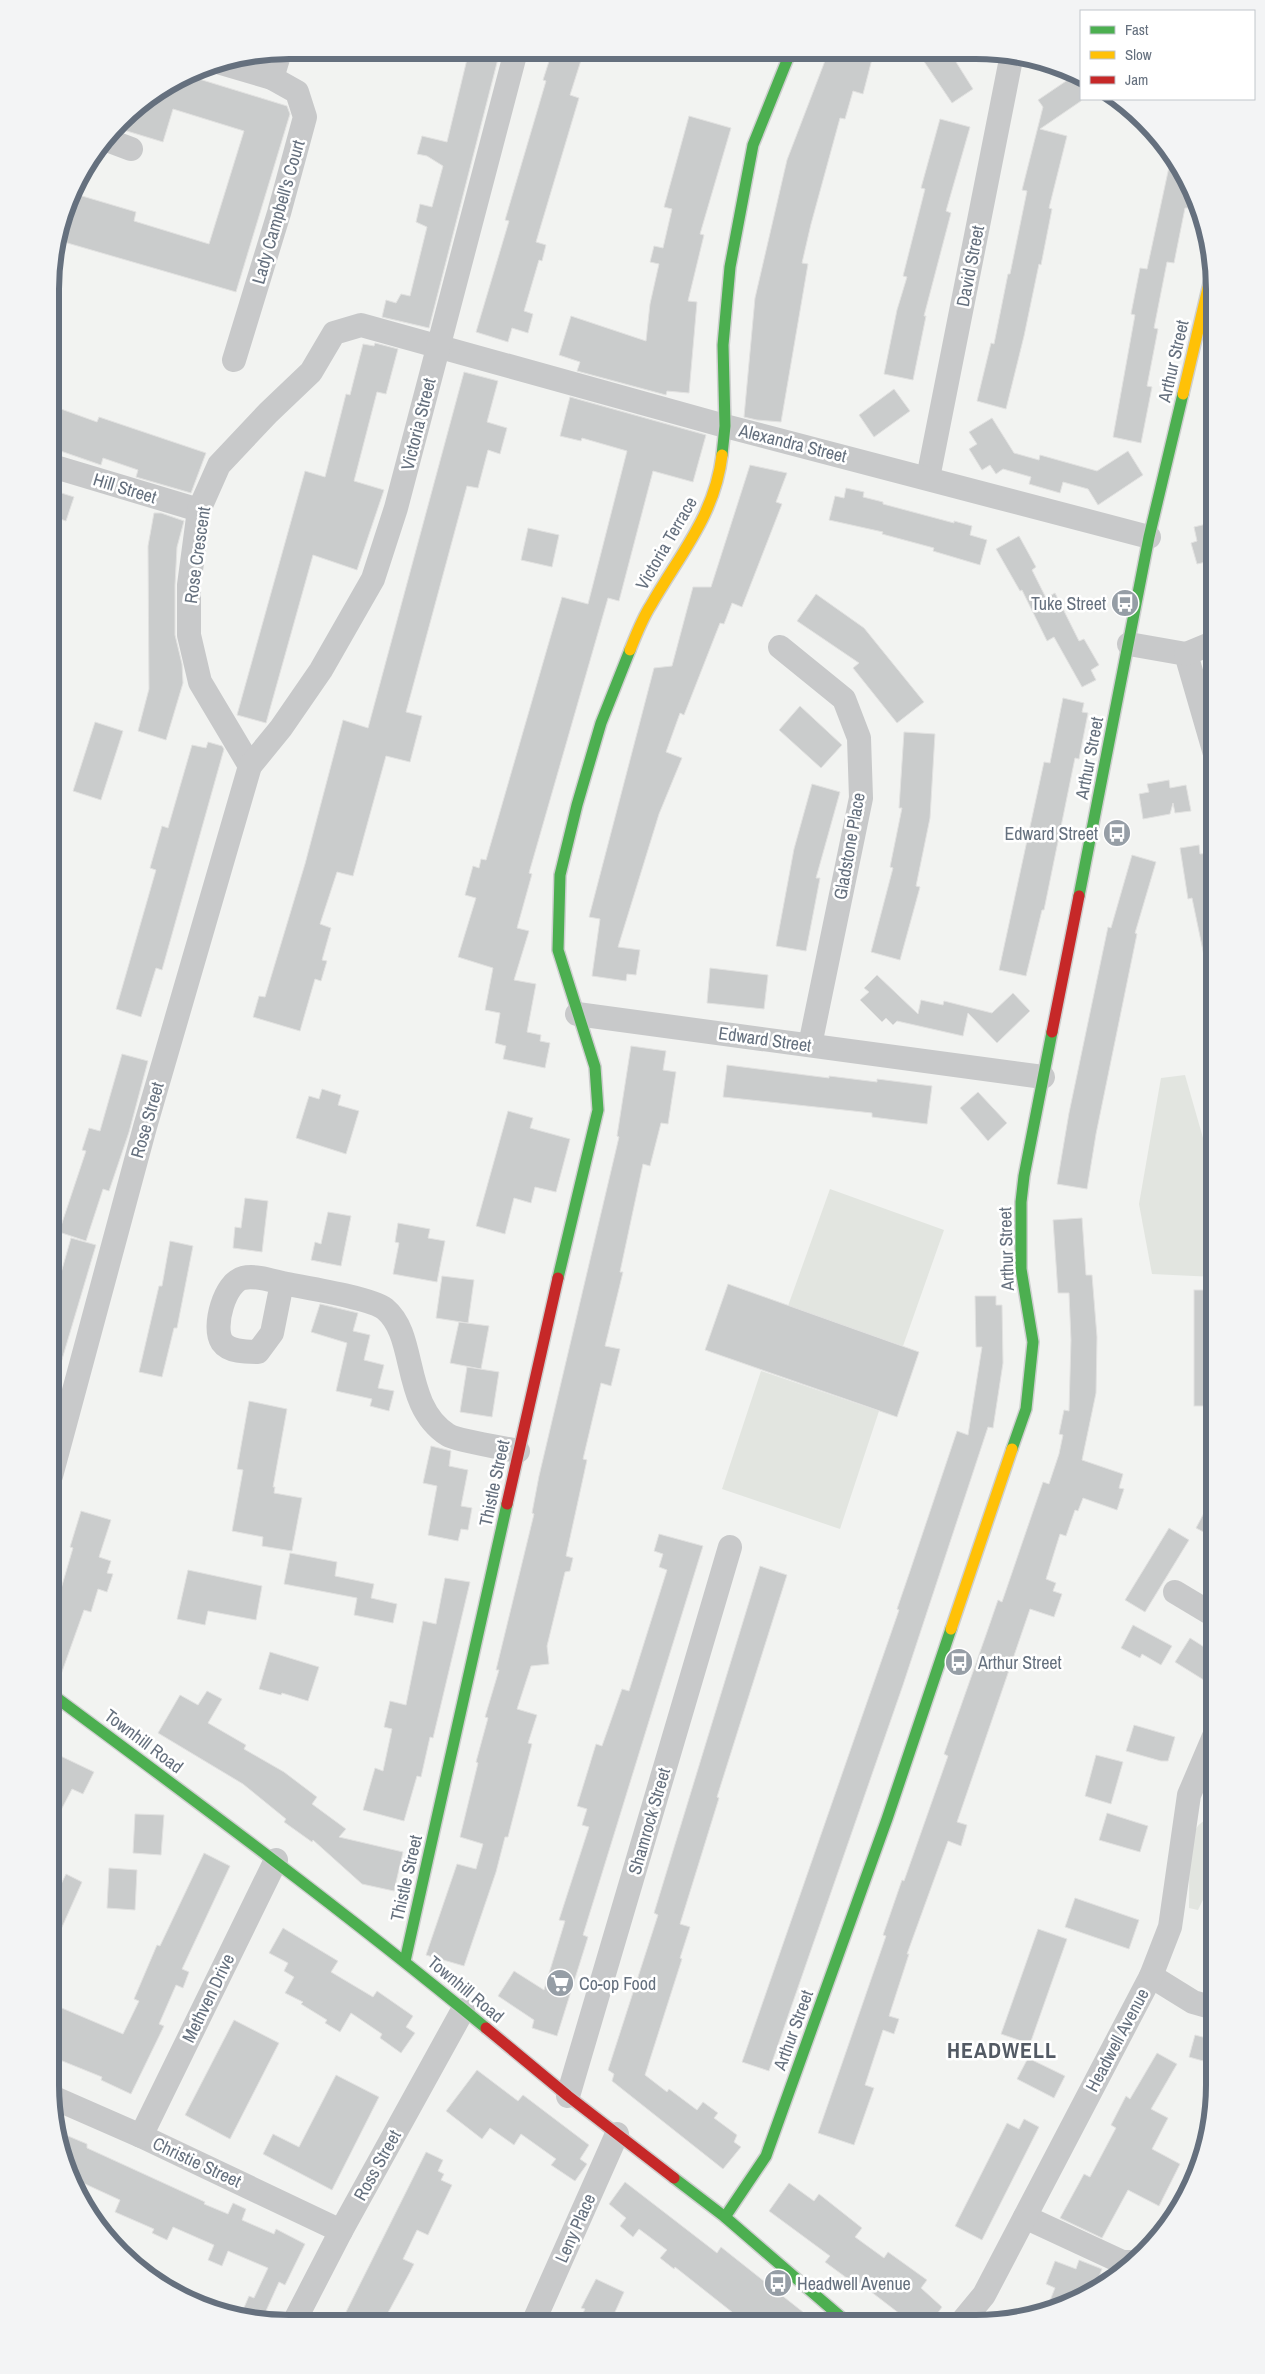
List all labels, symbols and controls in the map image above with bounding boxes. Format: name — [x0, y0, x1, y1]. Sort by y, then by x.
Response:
legend — [1080, 10, 1255, 100]
text: Fast — [1125, 19, 1149, 40]
text: Slow — [1125, 44, 1152, 65]
text: Jam — [1125, 69, 1148, 90]
street label: Lady Campbell's Court — [245, 137, 311, 287]
street label: David Street — [950, 223, 990, 309]
street label: Arthur Street — [1151, 317, 1195, 406]
street label: Victoria Street — [394, 375, 442, 473]
street label: Alexandra Street — [736, 417, 849, 468]
street label: Hill Street — [90, 467, 160, 509]
street label: Victoria Terrace — [629, 492, 703, 594]
street label: Rose Crescent — [178, 505, 216, 605]
bus stop icon: Tuke Street — [1110, 588, 1140, 618]
place label: Tuke Street — [1031, 591, 1106, 616]
street label: Arthur Street — [1069, 715, 1109, 802]
street label: Gladstone Place — [827, 790, 871, 902]
bus stop icon: Edward Street — [1102, 818, 1132, 848]
place label: Edward Street — [1004, 821, 1098, 846]
street label: Edward Street — [717, 1020, 813, 1058]
street label: Rose Street — [124, 1079, 170, 1161]
street label: Arthur Street — [992, 1207, 1020, 1292]
street label: Thistle Street — [473, 1437, 515, 1529]
bus stop icon: Arthur Street — [944, 1647, 974, 1677]
place label: Arthur Street — [977, 1650, 1062, 1675]
street label: Townhill Road — [99, 1703, 189, 1779]
street label: Shamrock Street — [622, 1765, 676, 1877]
street label: Thistle Street — [384, 1832, 428, 1924]
street label: Methven Drive — [176, 1949, 240, 2047]
street label: Townhill Road — [422, 1950, 510, 2028]
supermarket icon: Co-op Food — [545, 1968, 575, 1998]
place label: Co-op Food — [579, 1971, 656, 1996]
street label: Headwell Avenue — [1079, 1984, 1155, 2096]
street label: Arthur Street — [767, 1986, 819, 2075]
district label: HEADWELL — [947, 2035, 1057, 2065]
street label: Ross Street — [347, 2125, 407, 2205]
street label: Christie Street — [149, 2131, 245, 2193]
street label: Leny Place — [549, 2190, 601, 2266]
bus stop icon: Headwell Avenue — [763, 2268, 793, 2298]
place label: Headwell Avenue — [797, 2271, 911, 2296]

